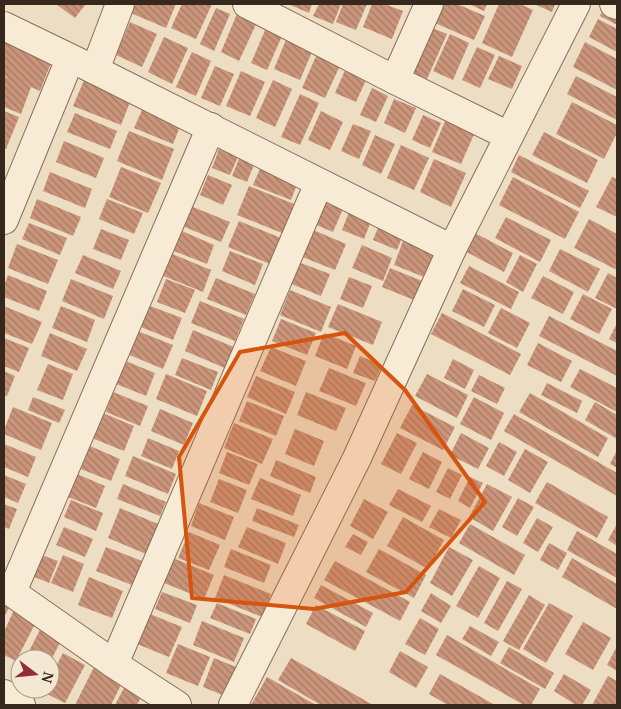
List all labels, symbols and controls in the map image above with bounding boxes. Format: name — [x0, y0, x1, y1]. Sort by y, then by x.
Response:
north arrow — [10, 649, 60, 699]
text: N — [37, 670, 59, 686]

